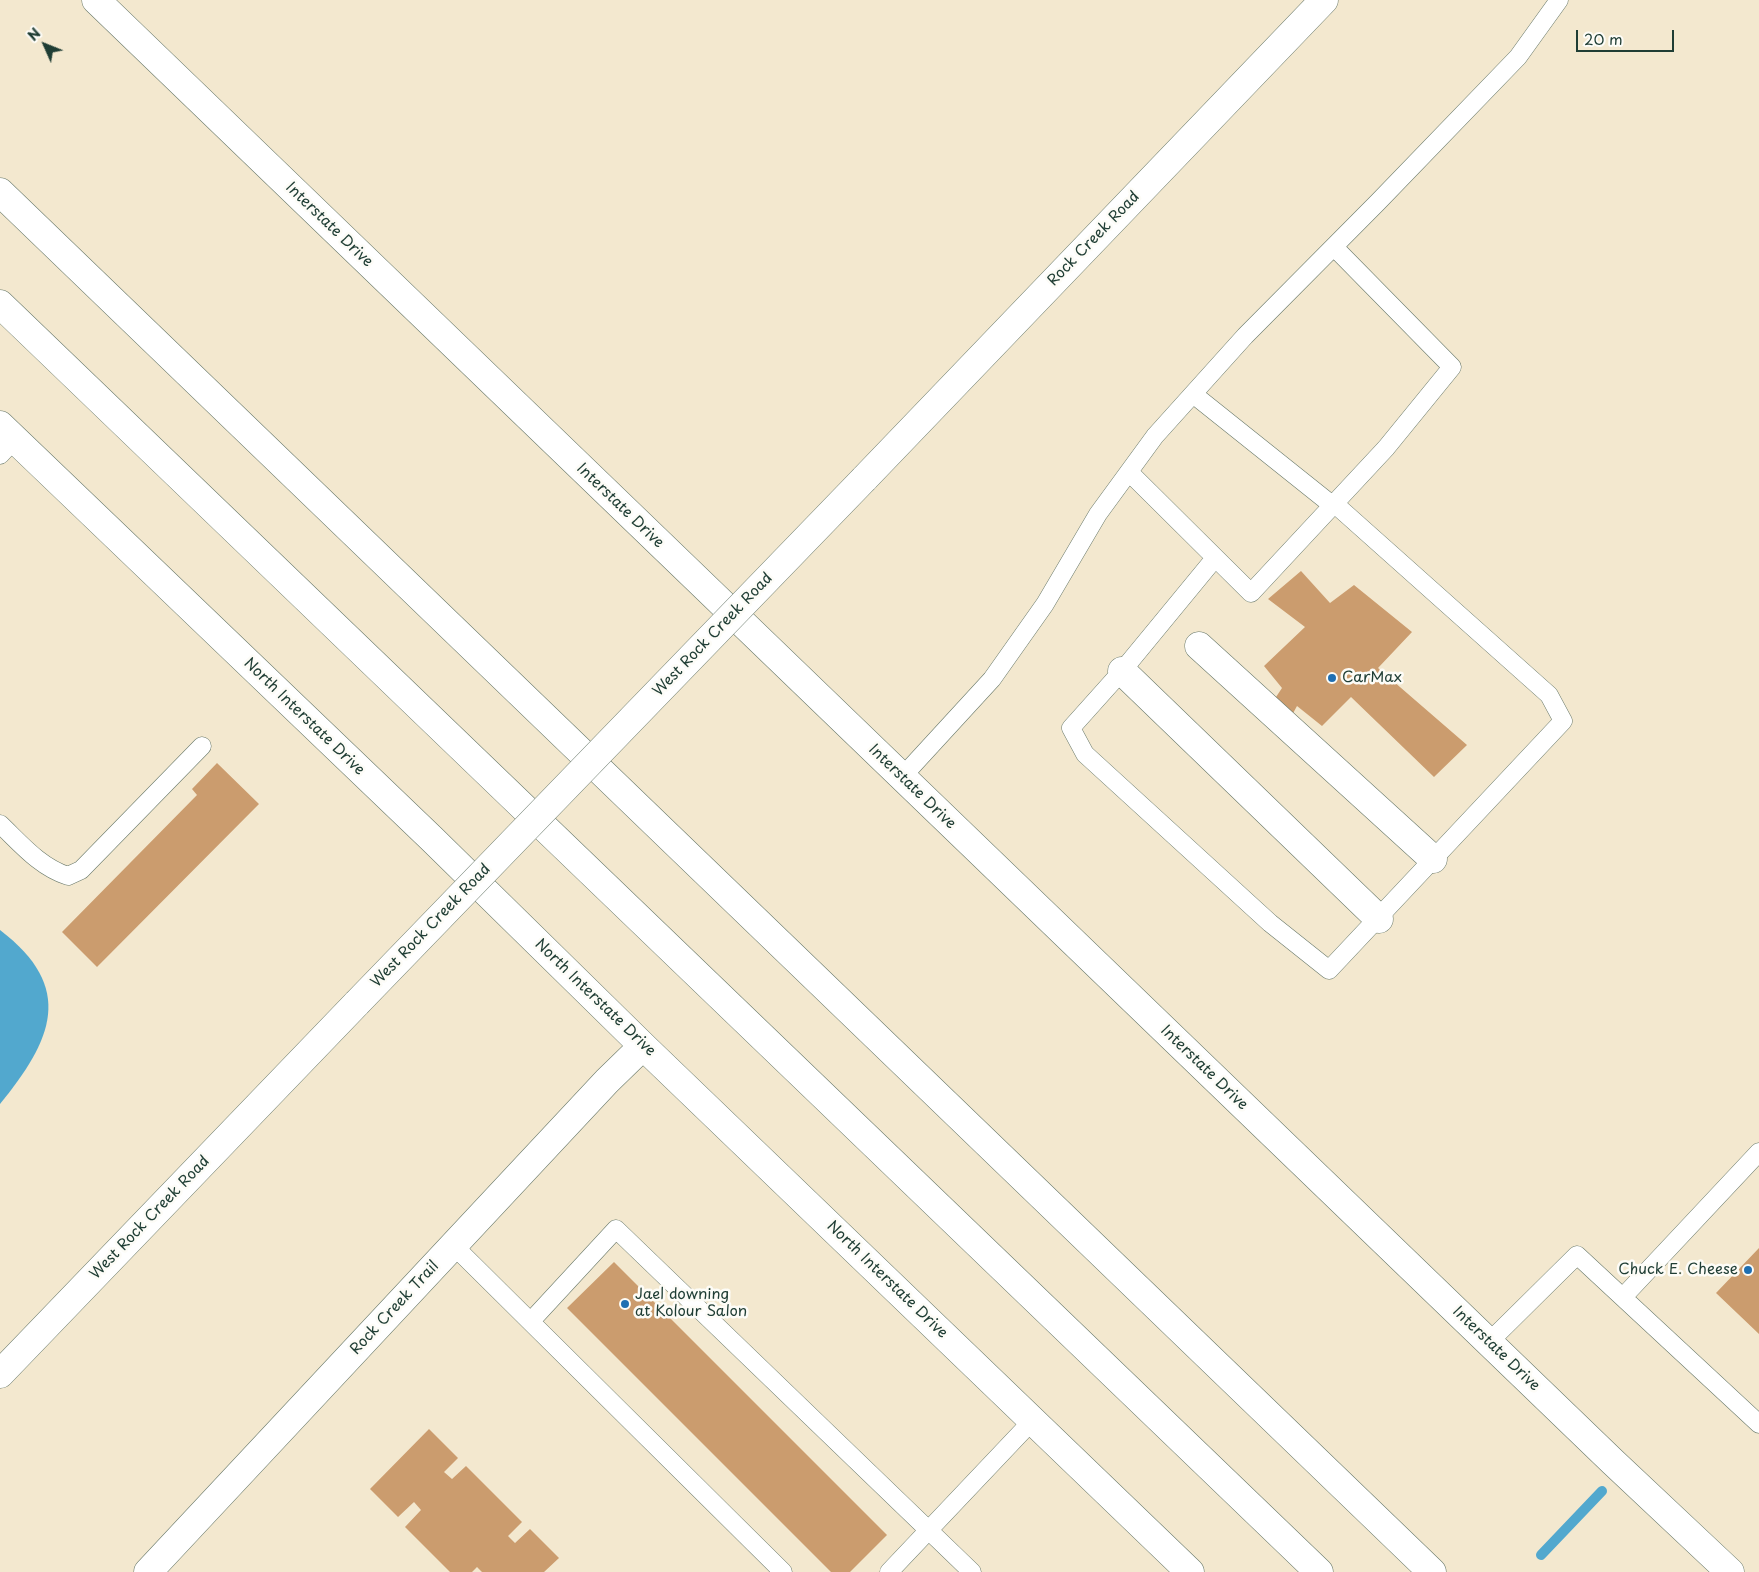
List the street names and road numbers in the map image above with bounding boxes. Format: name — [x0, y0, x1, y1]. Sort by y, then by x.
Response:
street label: Interstate Drive — [282, 179, 376, 271]
street label: Rock Creek Road — [1044, 188, 1144, 290]
street label: Interstate Drive — [573, 460, 667, 552]
street label: West Rock Creek Road — [650, 570, 776, 700]
street label: North Interstate Drive — [240, 655, 368, 779]
street label: Interstate Drive — [865, 741, 959, 833]
street label: West Rock Creek Road — [368, 861, 494, 991]
street label: North Interstate Drive — [531, 936, 659, 1060]
street label: Interstate Drive — [1157, 1022, 1251, 1114]
street label: West Rock Creek Road — [87, 1153, 213, 1283]
street label: North Interstate Drive — [823, 1218, 951, 1342]
street label: Rock Creek Trail — [347, 1257, 443, 1359]
street label: Interstate Drive — [1449, 1303, 1543, 1395]

